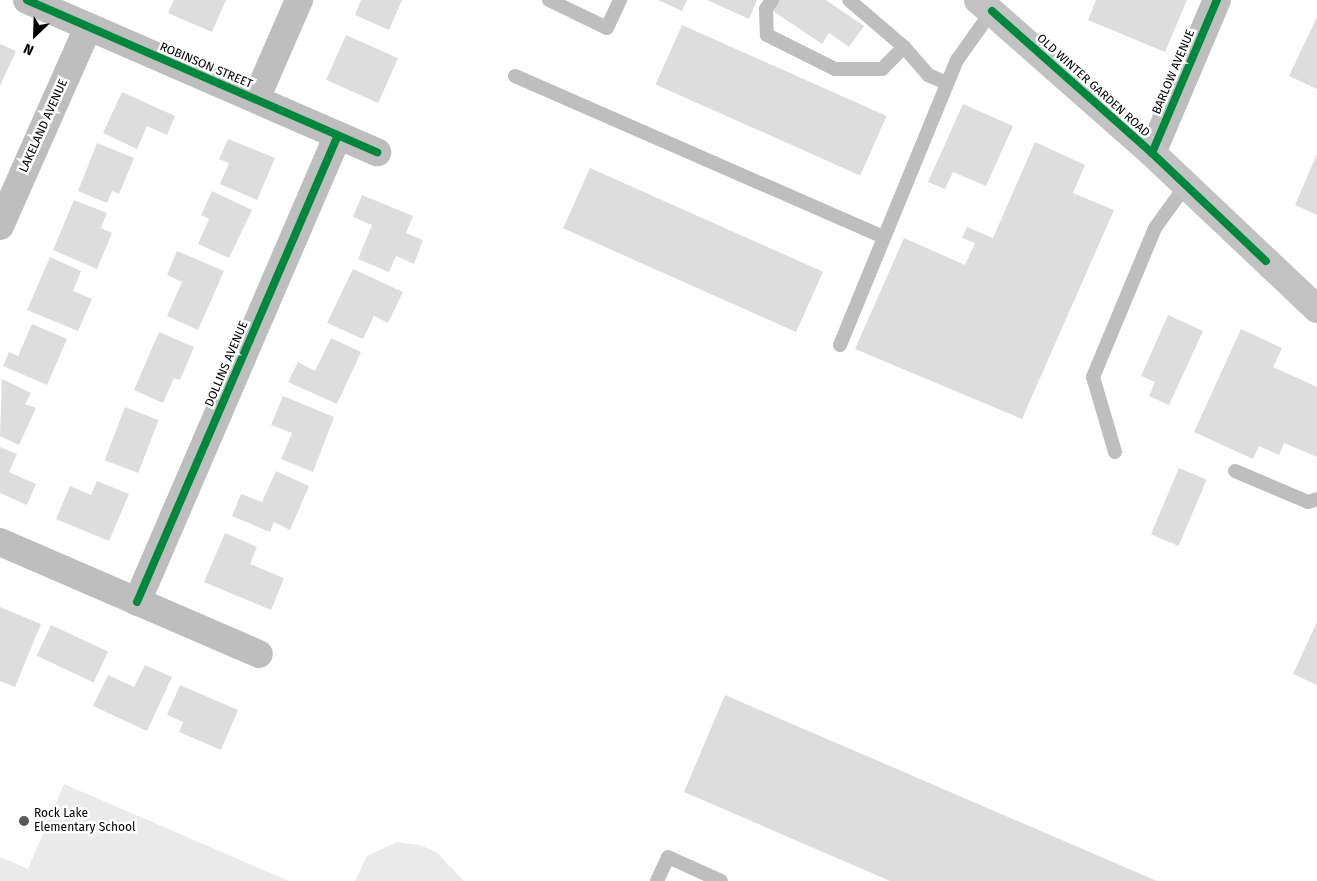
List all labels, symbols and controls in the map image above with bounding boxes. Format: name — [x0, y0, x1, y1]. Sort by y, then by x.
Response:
north arrow — [10, 10, 60, 60]
street label: BARLOW AVENUE — [1150, 28, 1198, 116]
street label: OLD WINTER GARDEN ROAD — [1034, 31, 1152, 141]
text: N — [21, 40, 36, 59]
street label: ROBINSON STREET — [157, 40, 255, 92]
street label: LAKELAND AVENUE — [17, 77, 71, 175]
street label: DOLLINS AVENUE — [202, 319, 252, 409]
place label: Rock Lake Elementary School — [34, 807, 136, 835]
marker: Rock Lake Elementary School — [18, 815, 30, 827]

